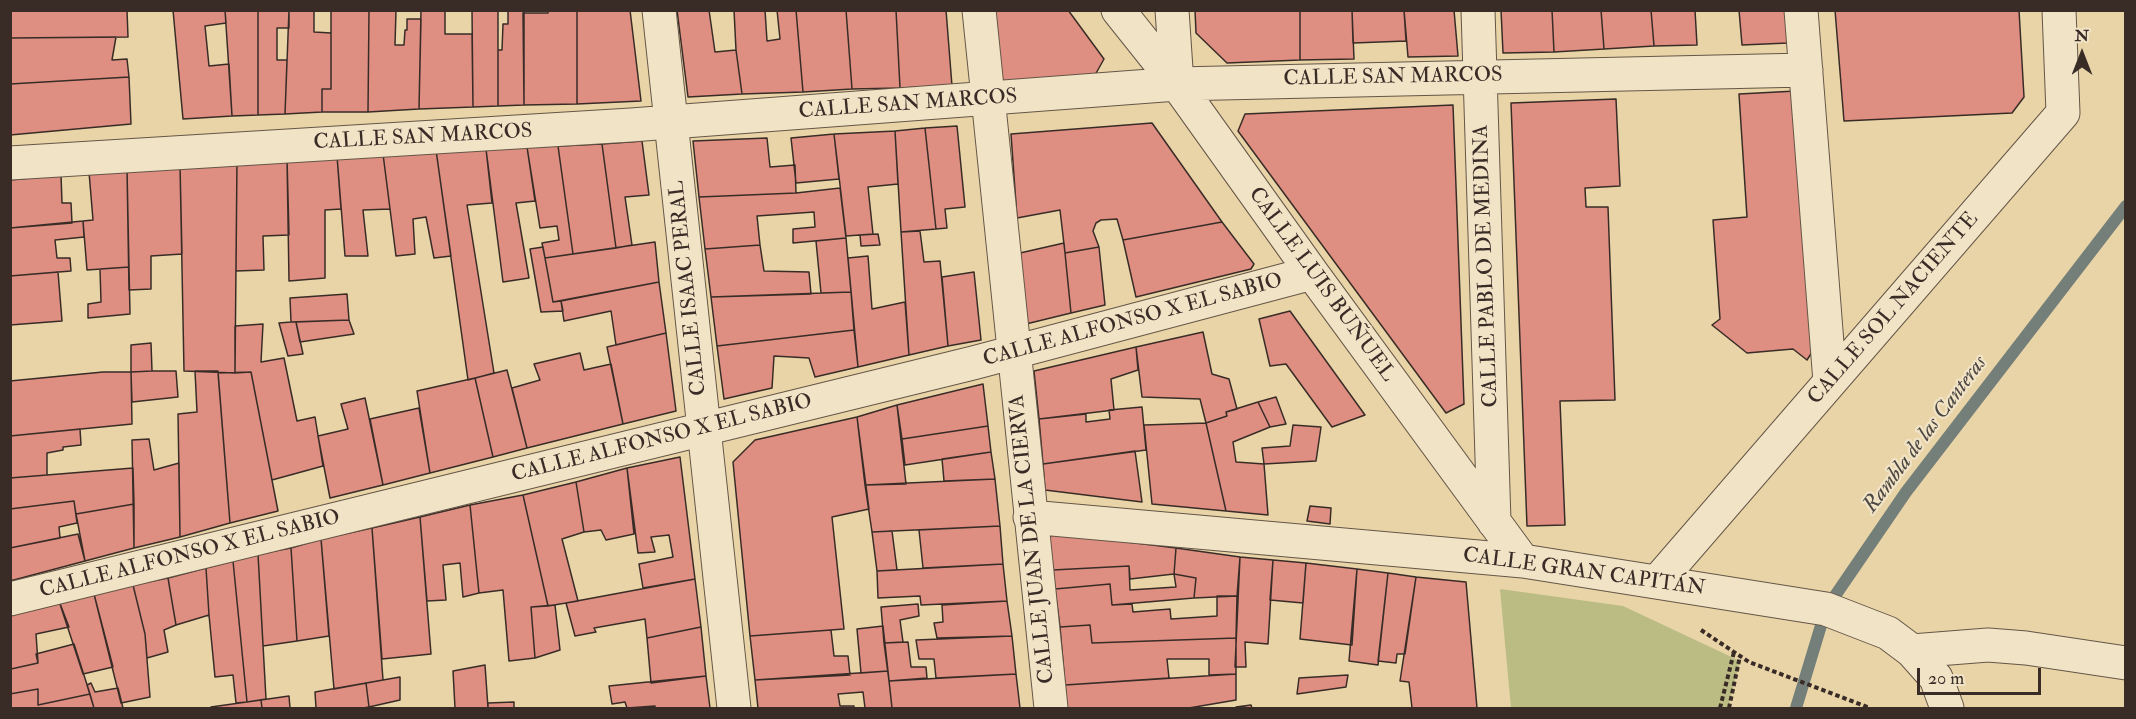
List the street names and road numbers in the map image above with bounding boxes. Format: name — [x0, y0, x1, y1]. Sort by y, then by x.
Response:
street label: CALLE SAN MARCOS — [1283, 63, 1503, 93]
street label: CALLE SAN MARCOS — [798, 85, 1018, 125]
street label: CALLE SAN MARCOS — [313, 120, 533, 156]
street label: CALLE PABLO DE MEDINA — [1469, 124, 1505, 408]
street label: CALLE ISAAC PERAL — [665, 179, 713, 397]
street label: CALLE LUIS BUÑUEL — [1242, 183, 1400, 387]
street label: CALLE SOL NACIENTE — [1803, 208, 1985, 410]
street label: CALLE ALFONSO X EL SABIO — [981, 269, 1285, 373]
street label: CALLE ALFONSO X EL SABIO — [509, 389, 815, 489]
street label: CALLE JUAN DE LA CIERVA — [1005, 393, 1061, 685]
street label: CALLE ALFONSO X EL SABIO — [37, 505, 343, 605]
street label: CALLE GRAN CAPITÁN — [1461, 544, 1707, 602]

